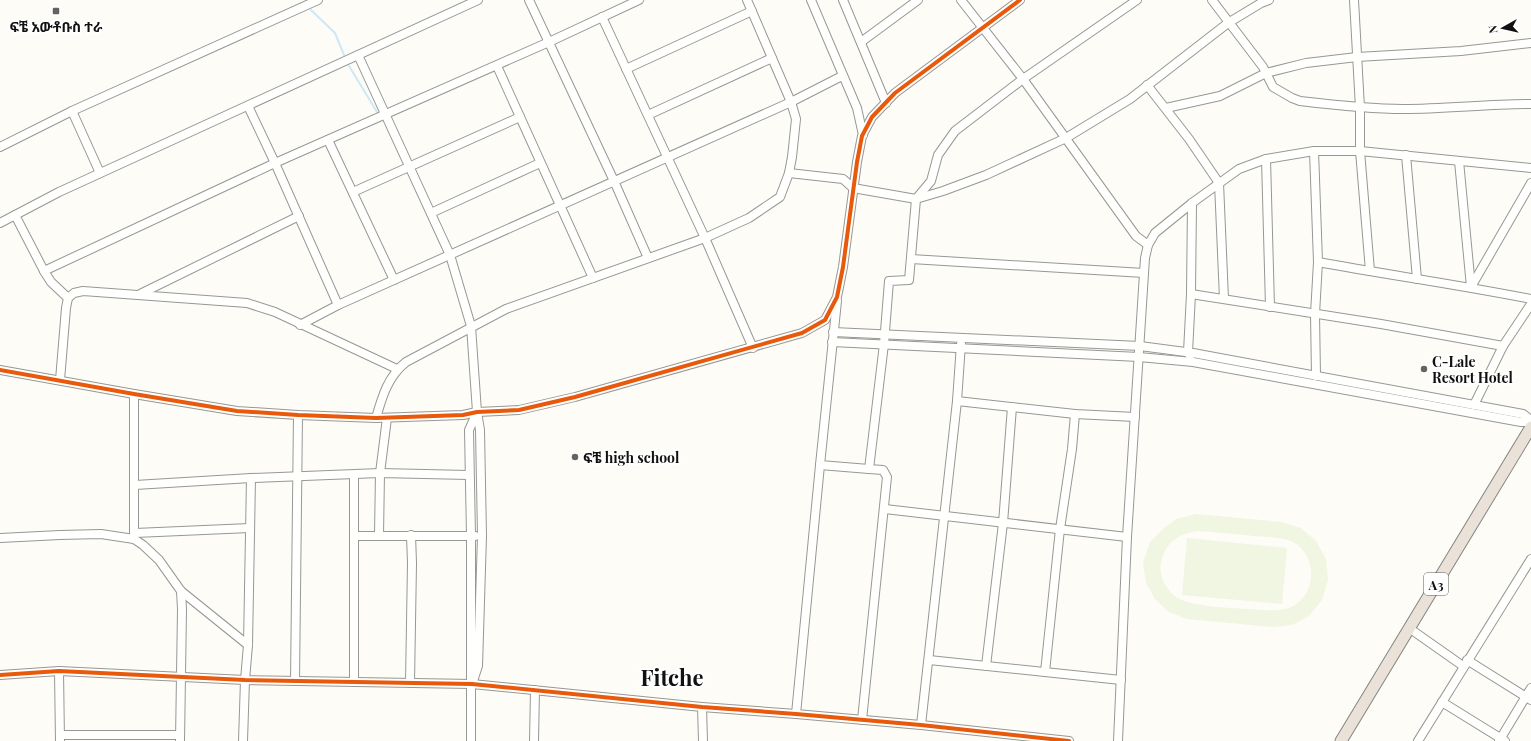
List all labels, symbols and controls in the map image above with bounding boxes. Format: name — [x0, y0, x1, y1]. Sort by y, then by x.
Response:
marker: ፍቼ አውቶቡስ ተራ — [51, 6, 61, 16]
north arrow — [1483, 8, 1523, 48]
place label: ፍቼ አውቶቡስ ተራ — [10, 17, 103, 36]
text: N — [1485, 24, 1501, 34]
place label: C-Lale Resort Hotel — [1432, 352, 1514, 387]
marker: C-Lale Resort Hotel — [1419, 364, 1429, 374]
place label: ፍቼ high school — [583, 448, 680, 467]
marker: ፍቼ high school — [570, 452, 580, 462]
road number: A3 — [1424, 573, 1448, 595]
district label: Fitche — [641, 662, 704, 692]

